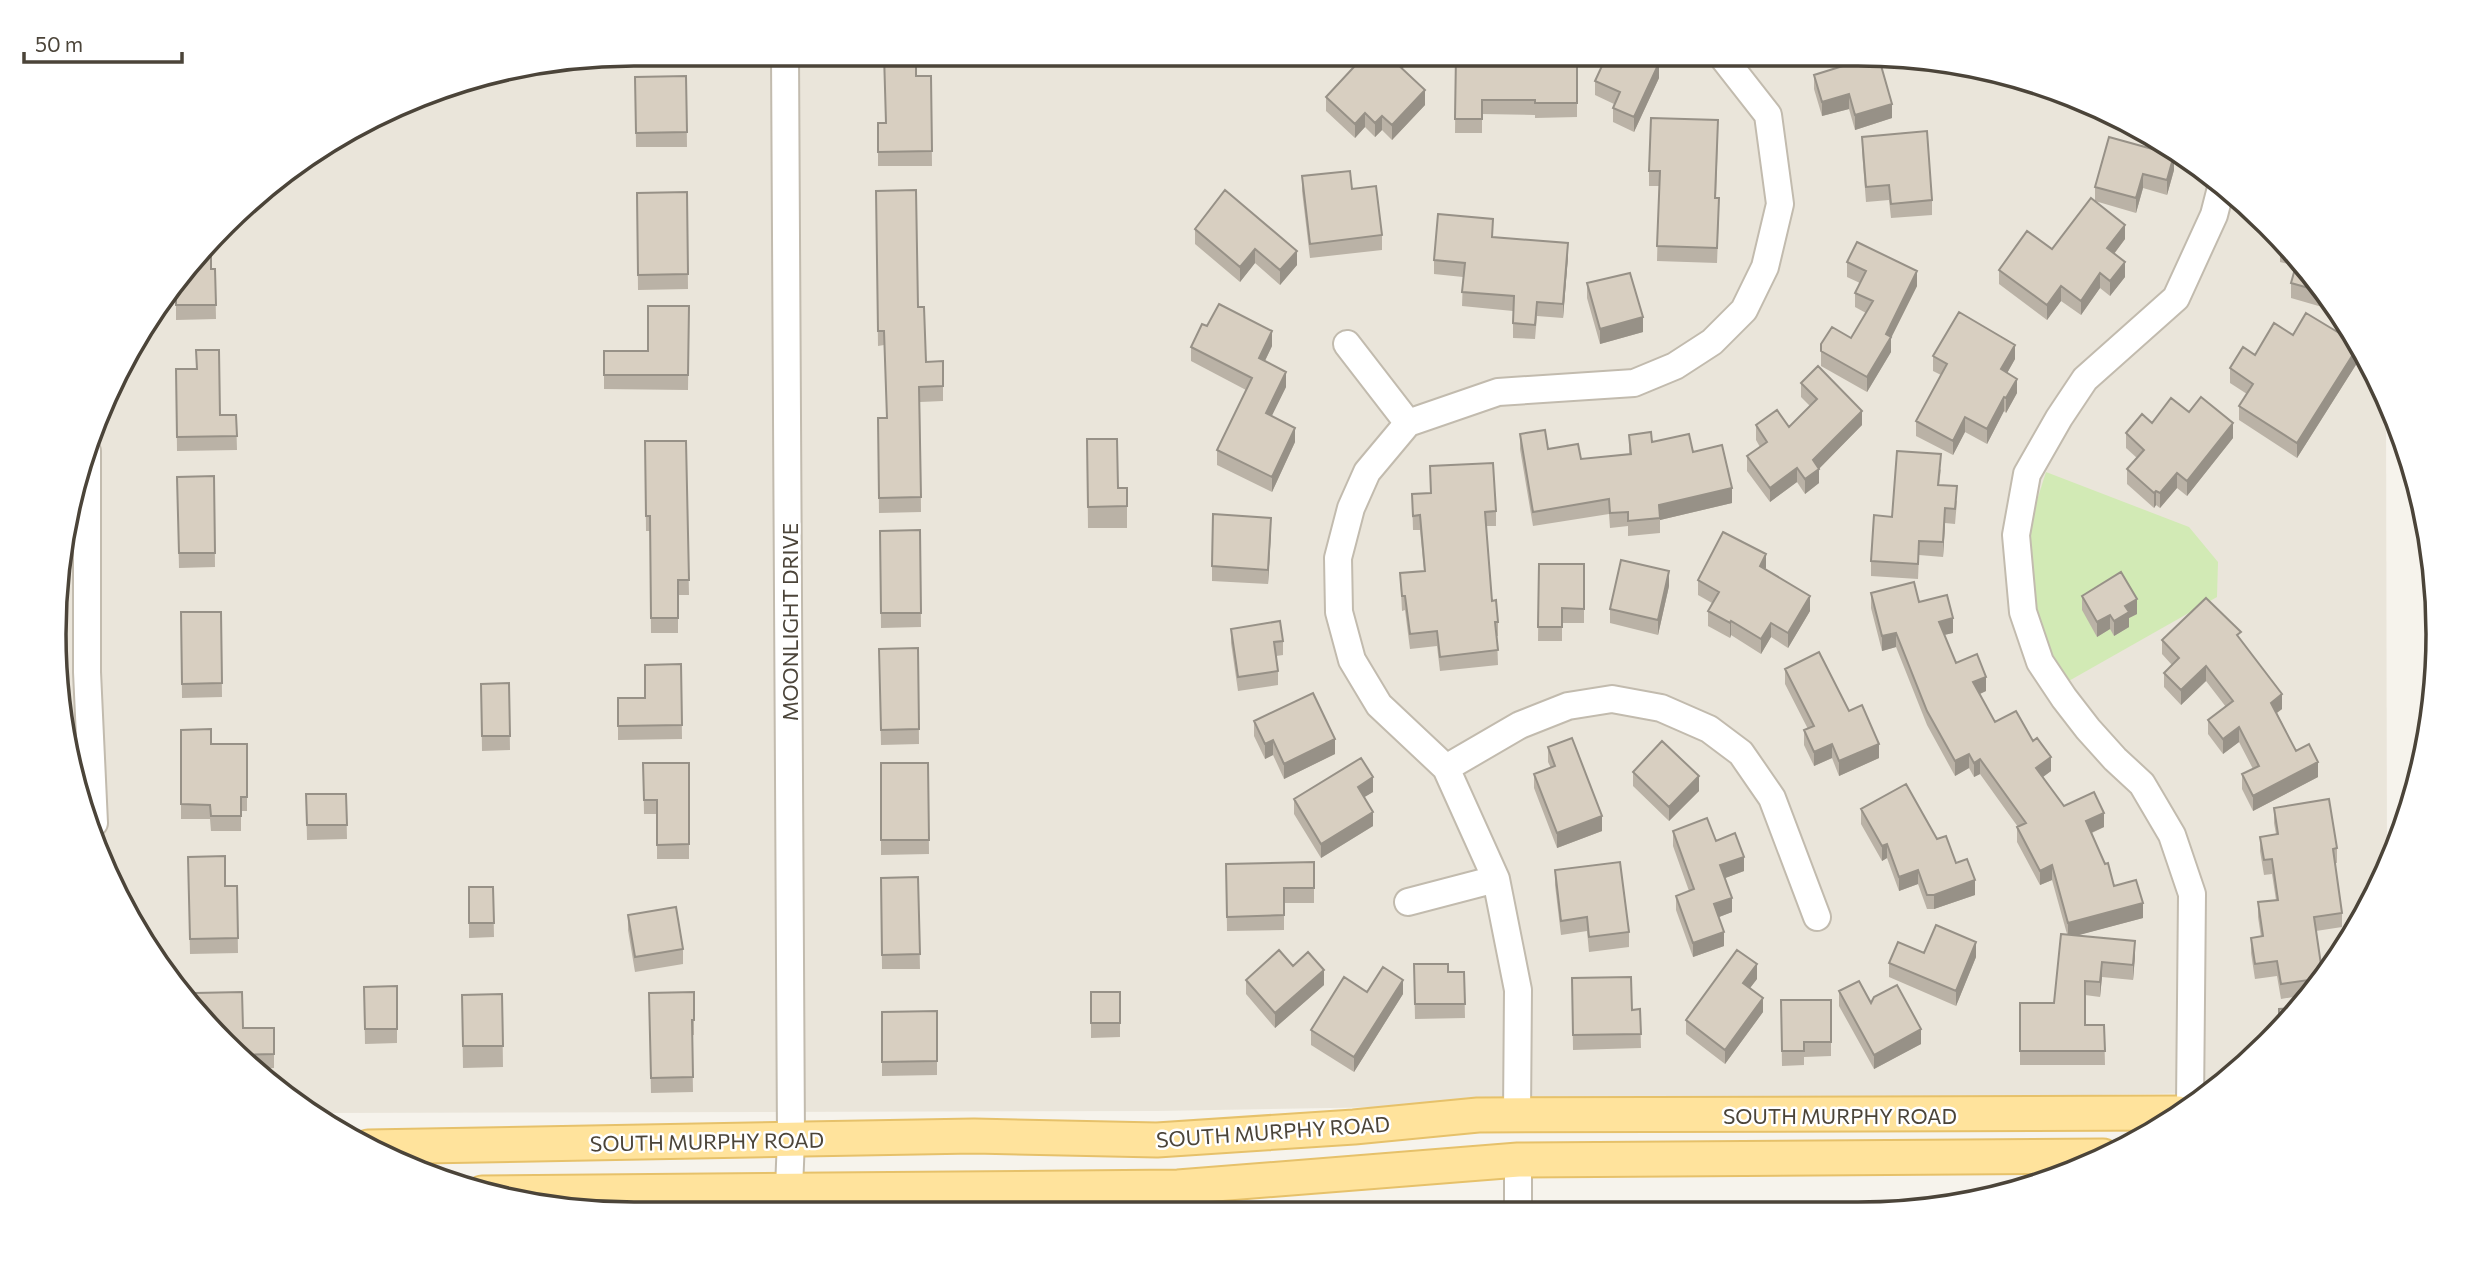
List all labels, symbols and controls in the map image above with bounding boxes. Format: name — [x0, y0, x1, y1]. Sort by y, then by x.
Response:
scale bar — [24, 21, 182, 65]
text: 50 m — [35, 31, 83, 56]
street label: MOONLIGHT DRIVE — [777, 523, 802, 721]
street label: SOUTH MURPHY ROAD — [1723, 1103, 1957, 1128]
street label: SOUTH MURPHY ROAD — [1155, 1110, 1391, 1152]
street label: SOUTH MURPHY ROAD — [590, 1126, 824, 1156]

